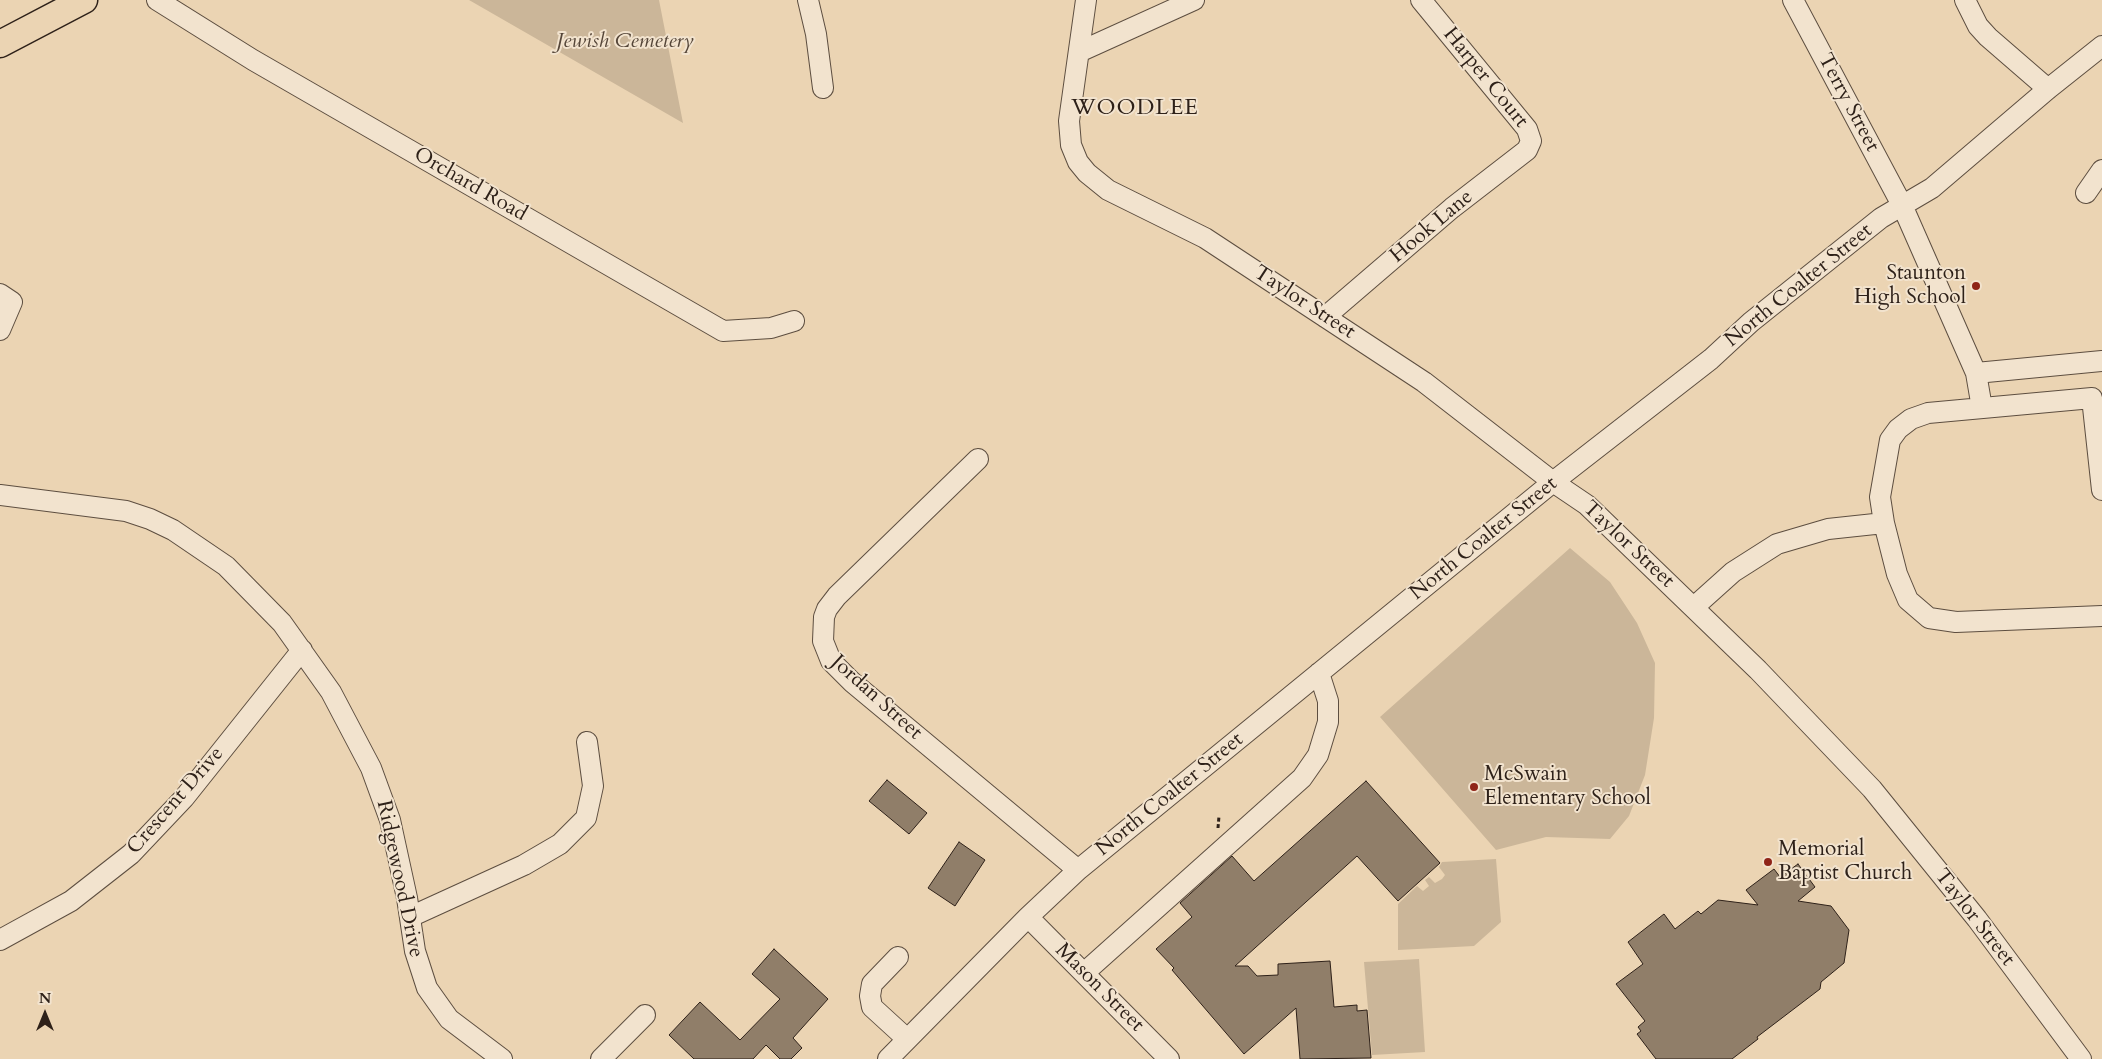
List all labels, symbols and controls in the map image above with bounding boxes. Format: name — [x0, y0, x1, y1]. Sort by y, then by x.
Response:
street label: Harper Court — [1437, 23, 1533, 133]
park label: Jewish Cemetery — [556, 29, 694, 55]
street label: Terry Street — [1812, 50, 1884, 156]
district label: WOODLEE — [1070, 96, 1200, 122]
street label: Orchard Road — [409, 142, 531, 228]
street label: Hook Lane — [1385, 185, 1479, 269]
street label: North Coalter Street — [1720, 219, 1878, 353]
street label: Taylor Street — [1248, 261, 1360, 345]
place label: Staunton High School — [1854, 261, 1966, 311]
marker: Staunton High School — [1970, 280, 1982, 292]
street label: North Coalter Street — [1405, 472, 1563, 606]
street label: Taylor Street — [1577, 496, 1679, 594]
street label: Jordan Street — [825, 650, 927, 746]
street label: North Coalter Street — [1091, 728, 1249, 862]
street label: Crescent Drive — [122, 742, 230, 860]
place label: McSwain Elementary School — [1484, 762, 1651, 812]
marker: McSwain Elementary School — [1468, 781, 1480, 793]
street label: Ridgewood Drive — [370, 798, 428, 960]
place label: Memorial Baptist Church — [1778, 837, 1912, 887]
marker: Memorial Baptist Church — [1762, 856, 1774, 868]
street label: Taylor Street — [1928, 865, 2020, 971]
street label: Mason Street — [1049, 938, 1149, 1038]
north arrow — [20, 989, 70, 1039]
text: N — [39, 989, 51, 1008]

